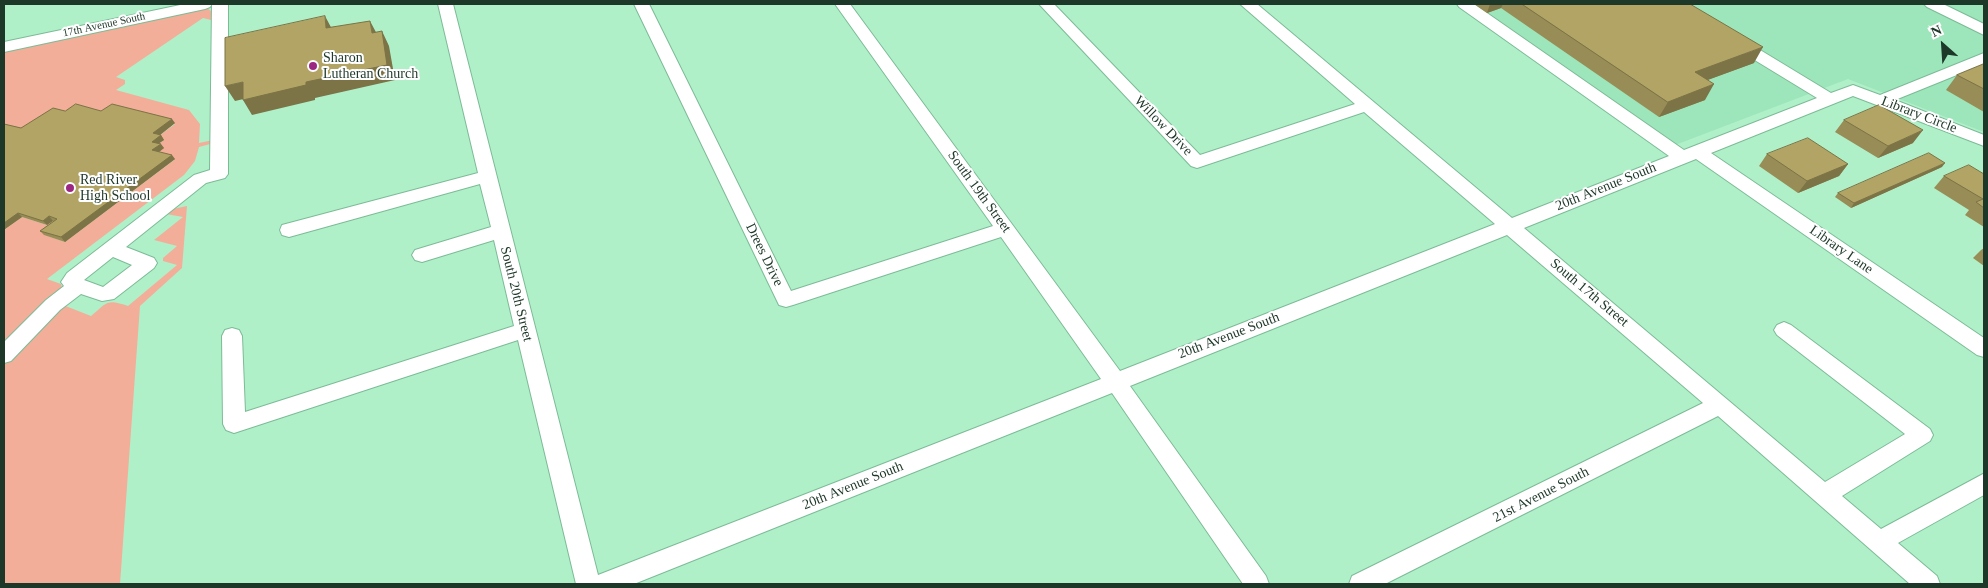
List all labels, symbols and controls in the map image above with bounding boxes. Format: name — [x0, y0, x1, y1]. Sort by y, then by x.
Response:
street label: 17th Avenue South — [61, 10, 147, 40]
north arrow — [1918, 20, 1968, 70]
text: N — [1928, 22, 1944, 40]
place label: Sharon Lutheran Church — [323, 50, 418, 82]
marker: Sharon Lutheran Church — [307, 60, 319, 72]
street label: Willow Drive — [1130, 93, 1196, 159]
street label: Library Circle — [1879, 93, 1959, 137]
street label: South 19th Street — [944, 148, 1014, 236]
street label: 20th Avenue South — [1553, 159, 1659, 215]
place label: Red River High School — [80, 172, 150, 204]
marker: Red River High School — [64, 182, 76, 194]
street label: Drees Drive — [742, 221, 786, 289]
street label: Library Lane — [1806, 222, 1876, 278]
street label: South 20th Street — [496, 245, 536, 343]
street label: South 17th Street — [1546, 255, 1632, 331]
street label: 20th Avenue South — [1176, 309, 1282, 363]
street label: 20th Avenue South — [800, 458, 906, 514]
street label: 21st Avenue South — [1490, 464, 1592, 526]

